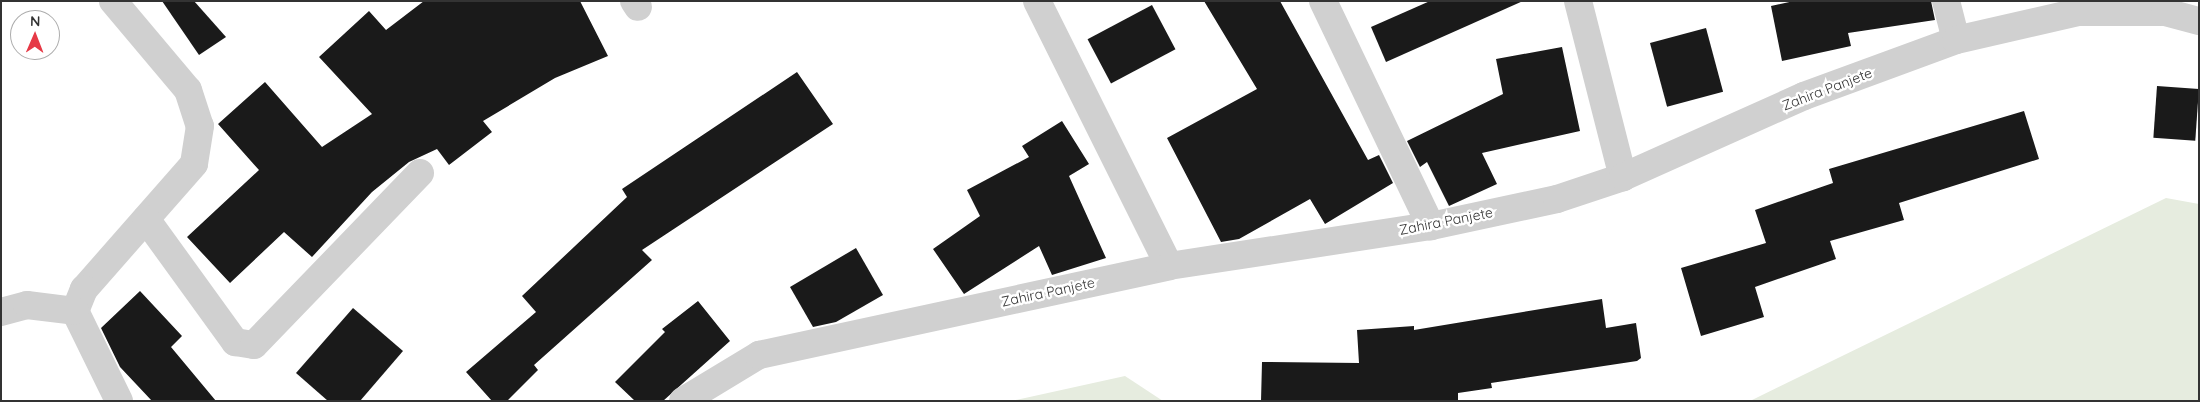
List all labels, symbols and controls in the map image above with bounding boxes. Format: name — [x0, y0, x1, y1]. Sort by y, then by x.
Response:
north arrow — [10, 10, 60, 60]
text: N — [30, 12, 41, 30]
street label: Zahira Panjete — [1780, 64, 1874, 114]
street label: Zahira Panjete — [1398, 204, 1494, 238]
street label: Zahira Panjete — [1000, 274, 1096, 310]

